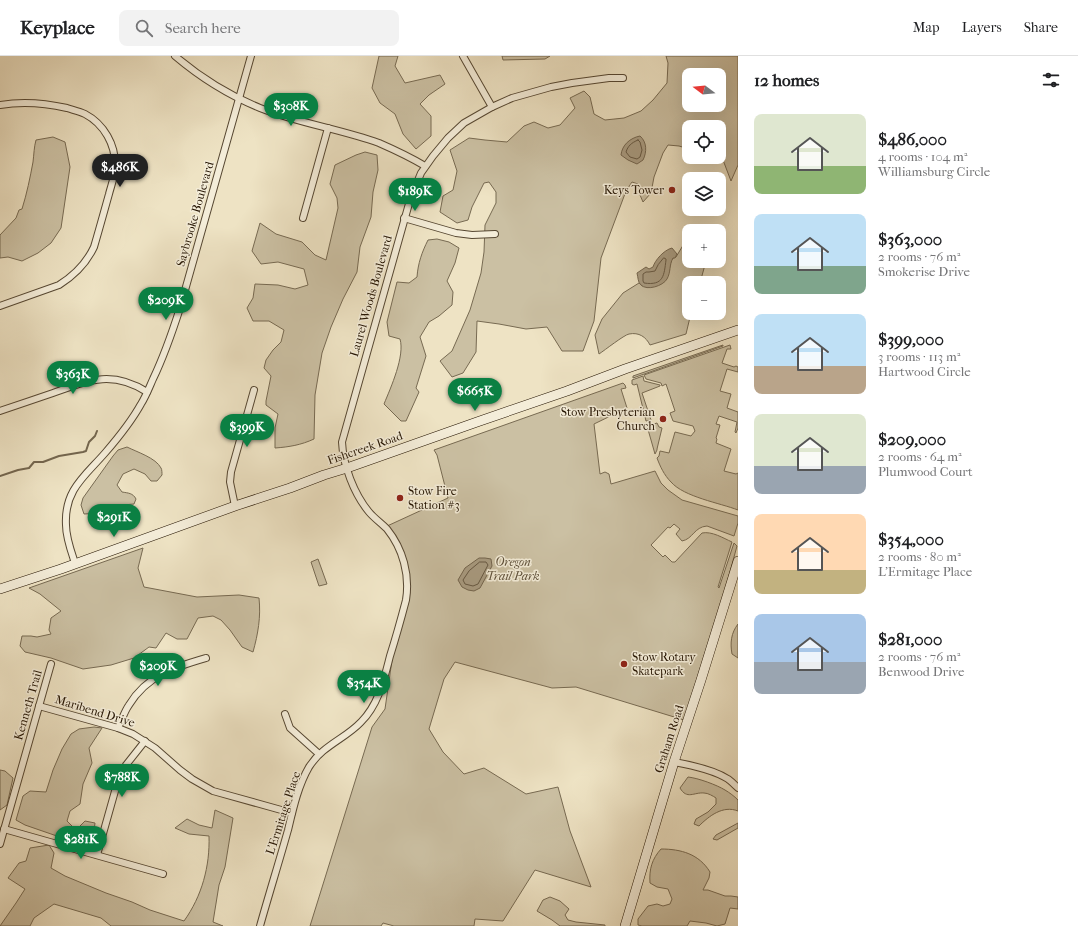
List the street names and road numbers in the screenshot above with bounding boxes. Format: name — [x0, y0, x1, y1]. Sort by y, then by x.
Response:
street label: Saybrooke Boulevard — [173, 160, 217, 268]
street label: Laurel Woods Boulevard — [347, 233, 395, 358]
street label: Fishcreek Road — [326, 428, 405, 467]
street label: Kenneth Trail — [11, 668, 45, 742]
street label: Maribend Drive — [53, 692, 137, 730]
street label: Graham Road — [651, 703, 687, 775]
street label: L'Ermitage Place — [263, 769, 303, 857]

